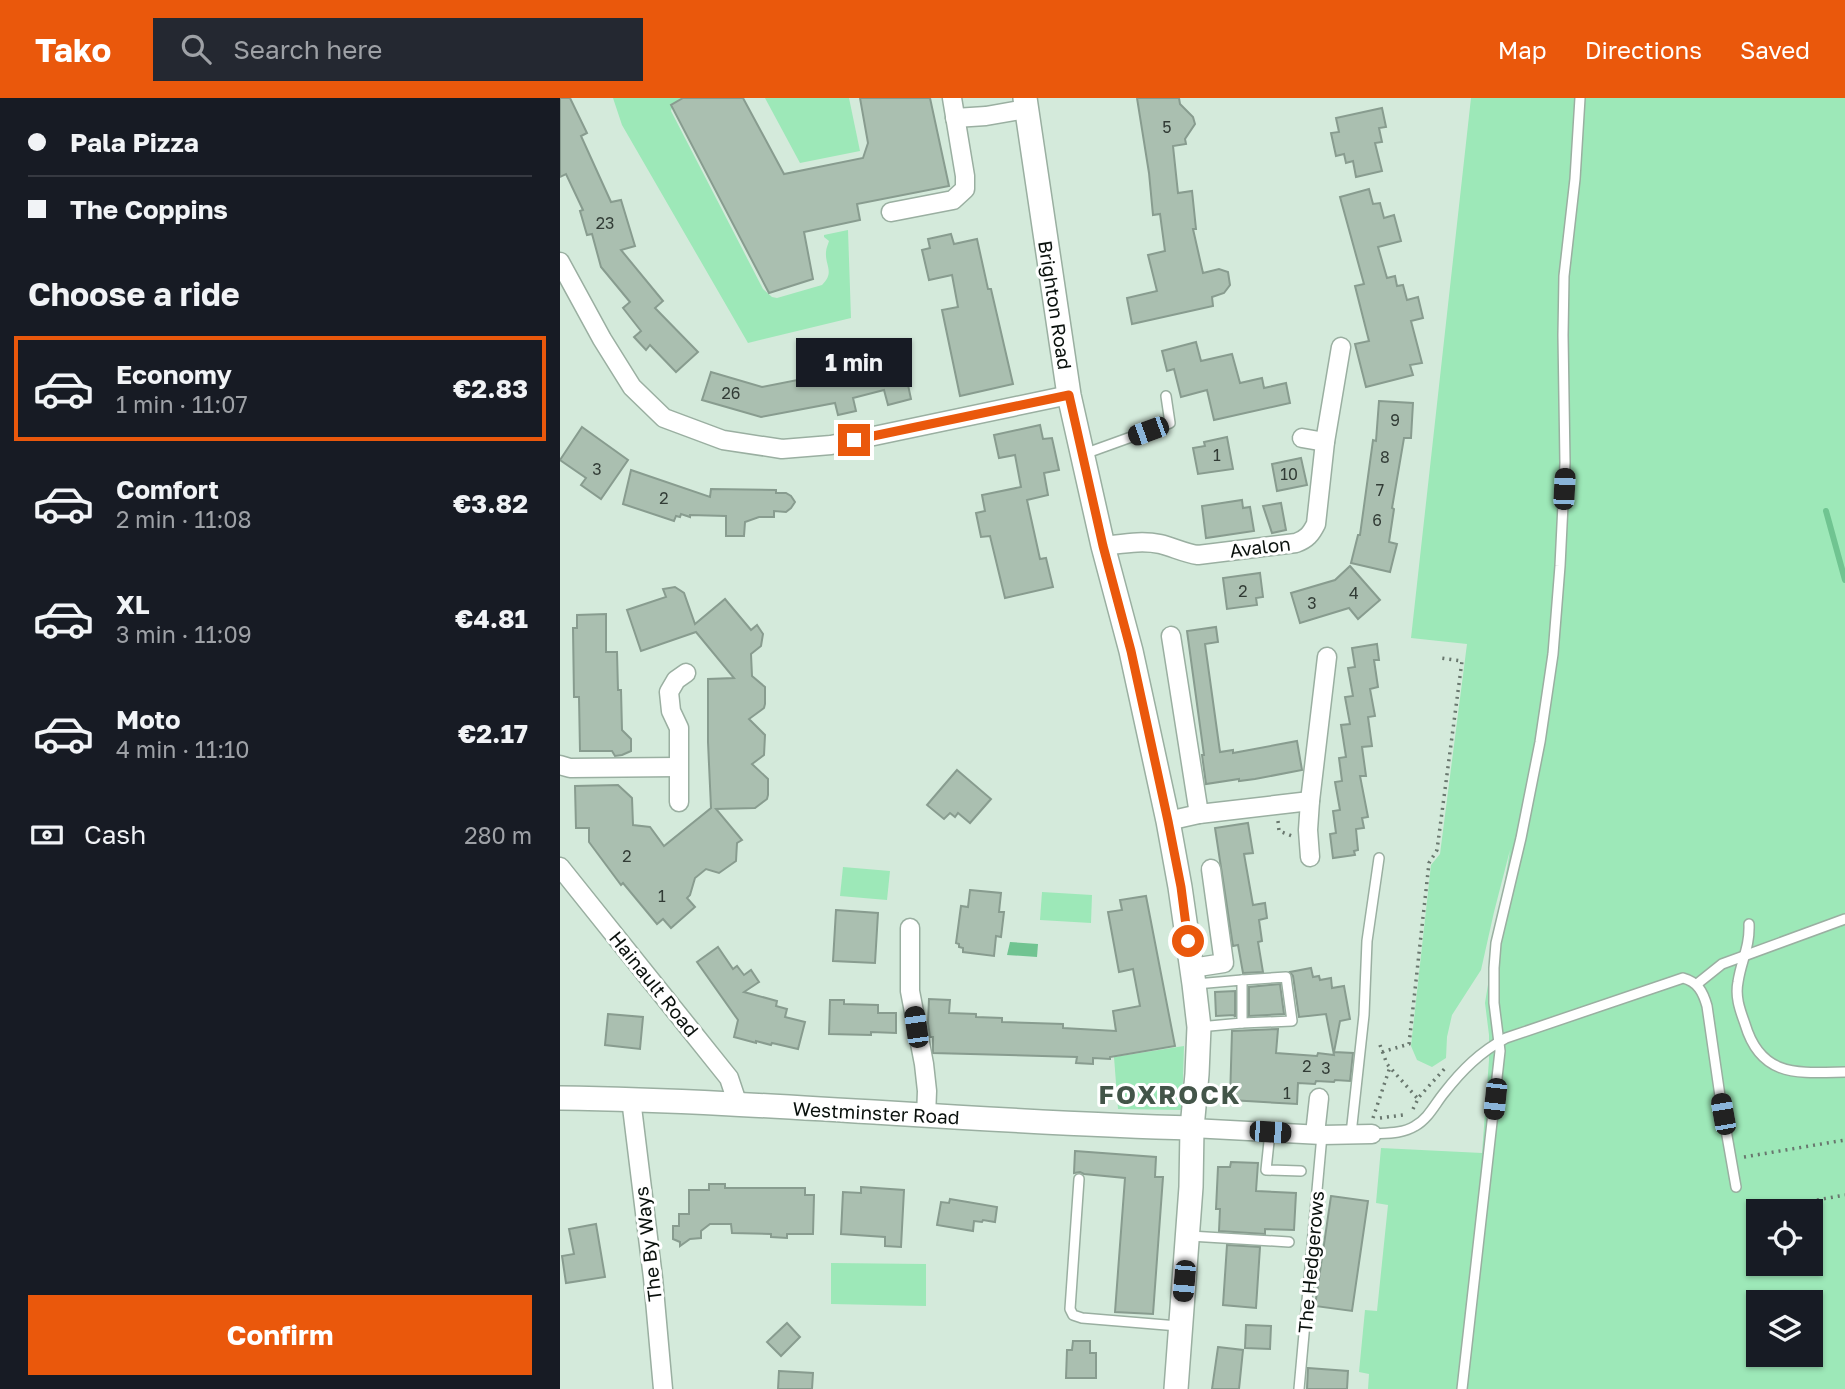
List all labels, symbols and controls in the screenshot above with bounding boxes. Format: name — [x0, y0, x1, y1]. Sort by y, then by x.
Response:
search box — [153, 18, 643, 81]
text: Tako — [35, 30, 111, 69]
icon: search — [177, 30, 215, 68]
text: Search here — [233, 34, 382, 65]
text: Map — [1498, 35, 1547, 64]
text: Directions — [1585, 35, 1702, 64]
text: Saved — [1740, 35, 1810, 64]
house number: 5 — [1162, 117, 1172, 137]
text: Pala Pizza — [70, 127, 199, 158]
text: The Coppins — [70, 194, 228, 225]
house number: 23 — [596, 213, 614, 233]
street label: Brighton Road — [1034, 239, 1077, 371]
text: Choose a ride — [28, 275, 240, 313]
callout: 1 min — [796, 338, 912, 388]
text: 1 min — [825, 348, 883, 376]
icon: car — [32, 357, 95, 420]
text: Economy — [116, 359, 232, 390]
text: €2.83 — [453, 373, 528, 404]
house number: 26 — [722, 383, 740, 403]
text: 1 min · 11:07 — [116, 390, 248, 418]
house number: 9 — [1390, 410, 1400, 430]
car — [1125, 414, 1172, 448]
route end — [838, 424, 870, 456]
house number: 1 — [1213, 445, 1221, 465]
house number: 8 — [1380, 447, 1390, 467]
house number: 3 — [592, 459, 602, 479]
house number: 10 — [1280, 464, 1298, 484]
car — [1553, 467, 1576, 511]
icon: car — [32, 472, 95, 535]
text: Comfort — [116, 474, 219, 505]
house number: 7 — [1376, 480, 1384, 500]
text: €3.82 — [453, 488, 528, 519]
house number: 2 — [659, 488, 669, 508]
text: 2 min · 11:08 — [116, 505, 252, 533]
house number: 6 — [1372, 510, 1382, 530]
street label: Avalon — [1228, 531, 1292, 562]
house number: 2 — [1238, 581, 1248, 601]
house number: 4 — [1349, 583, 1359, 603]
icon: car — [32, 587, 95, 650]
text: XL — [116, 589, 150, 620]
house number: 3 — [1307, 593, 1317, 613]
text: €4.81 — [455, 603, 528, 634]
text: 3 min · 11:09 — [116, 620, 252, 648]
icon: car — [32, 702, 95, 765]
text: Moto — [116, 704, 181, 735]
text: €2.17 — [458, 718, 528, 749]
text: 4 min · 11:10 — [116, 735, 249, 763]
icon: cash — [28, 816, 66, 854]
text: Cash — [84, 819, 146, 850]
text: 280 m — [464, 821, 532, 849]
house number: 2 — [622, 846, 632, 866]
house number: 1 — [658, 886, 666, 906]
route start — [1172, 925, 1204, 957]
street label: Hainault Road — [605, 926, 704, 1041]
car — [903, 1005, 930, 1049]
house number: 2 — [1302, 1056, 1312, 1076]
house number: 3 — [1321, 1058, 1331, 1078]
car — [1483, 1077, 1508, 1121]
district label: FOXROCK — [1098, 1079, 1242, 1110]
house number: 1 — [1283, 1083, 1291, 1103]
car — [1710, 1091, 1737, 1137]
street label: Westminster Road — [792, 1097, 960, 1128]
car — [1249, 1120, 1292, 1144]
street label: The By Ways — [629, 1185, 666, 1303]
street label: The Hedgerows — [1293, 1190, 1328, 1334]
map controls — [1746, 1199, 1823, 1367]
button: locate — [1746, 1199, 1823, 1276]
car — [1172, 1259, 1197, 1303]
button: layers — [1746, 1290, 1823, 1367]
button: Confirm — [28, 1295, 532, 1375]

